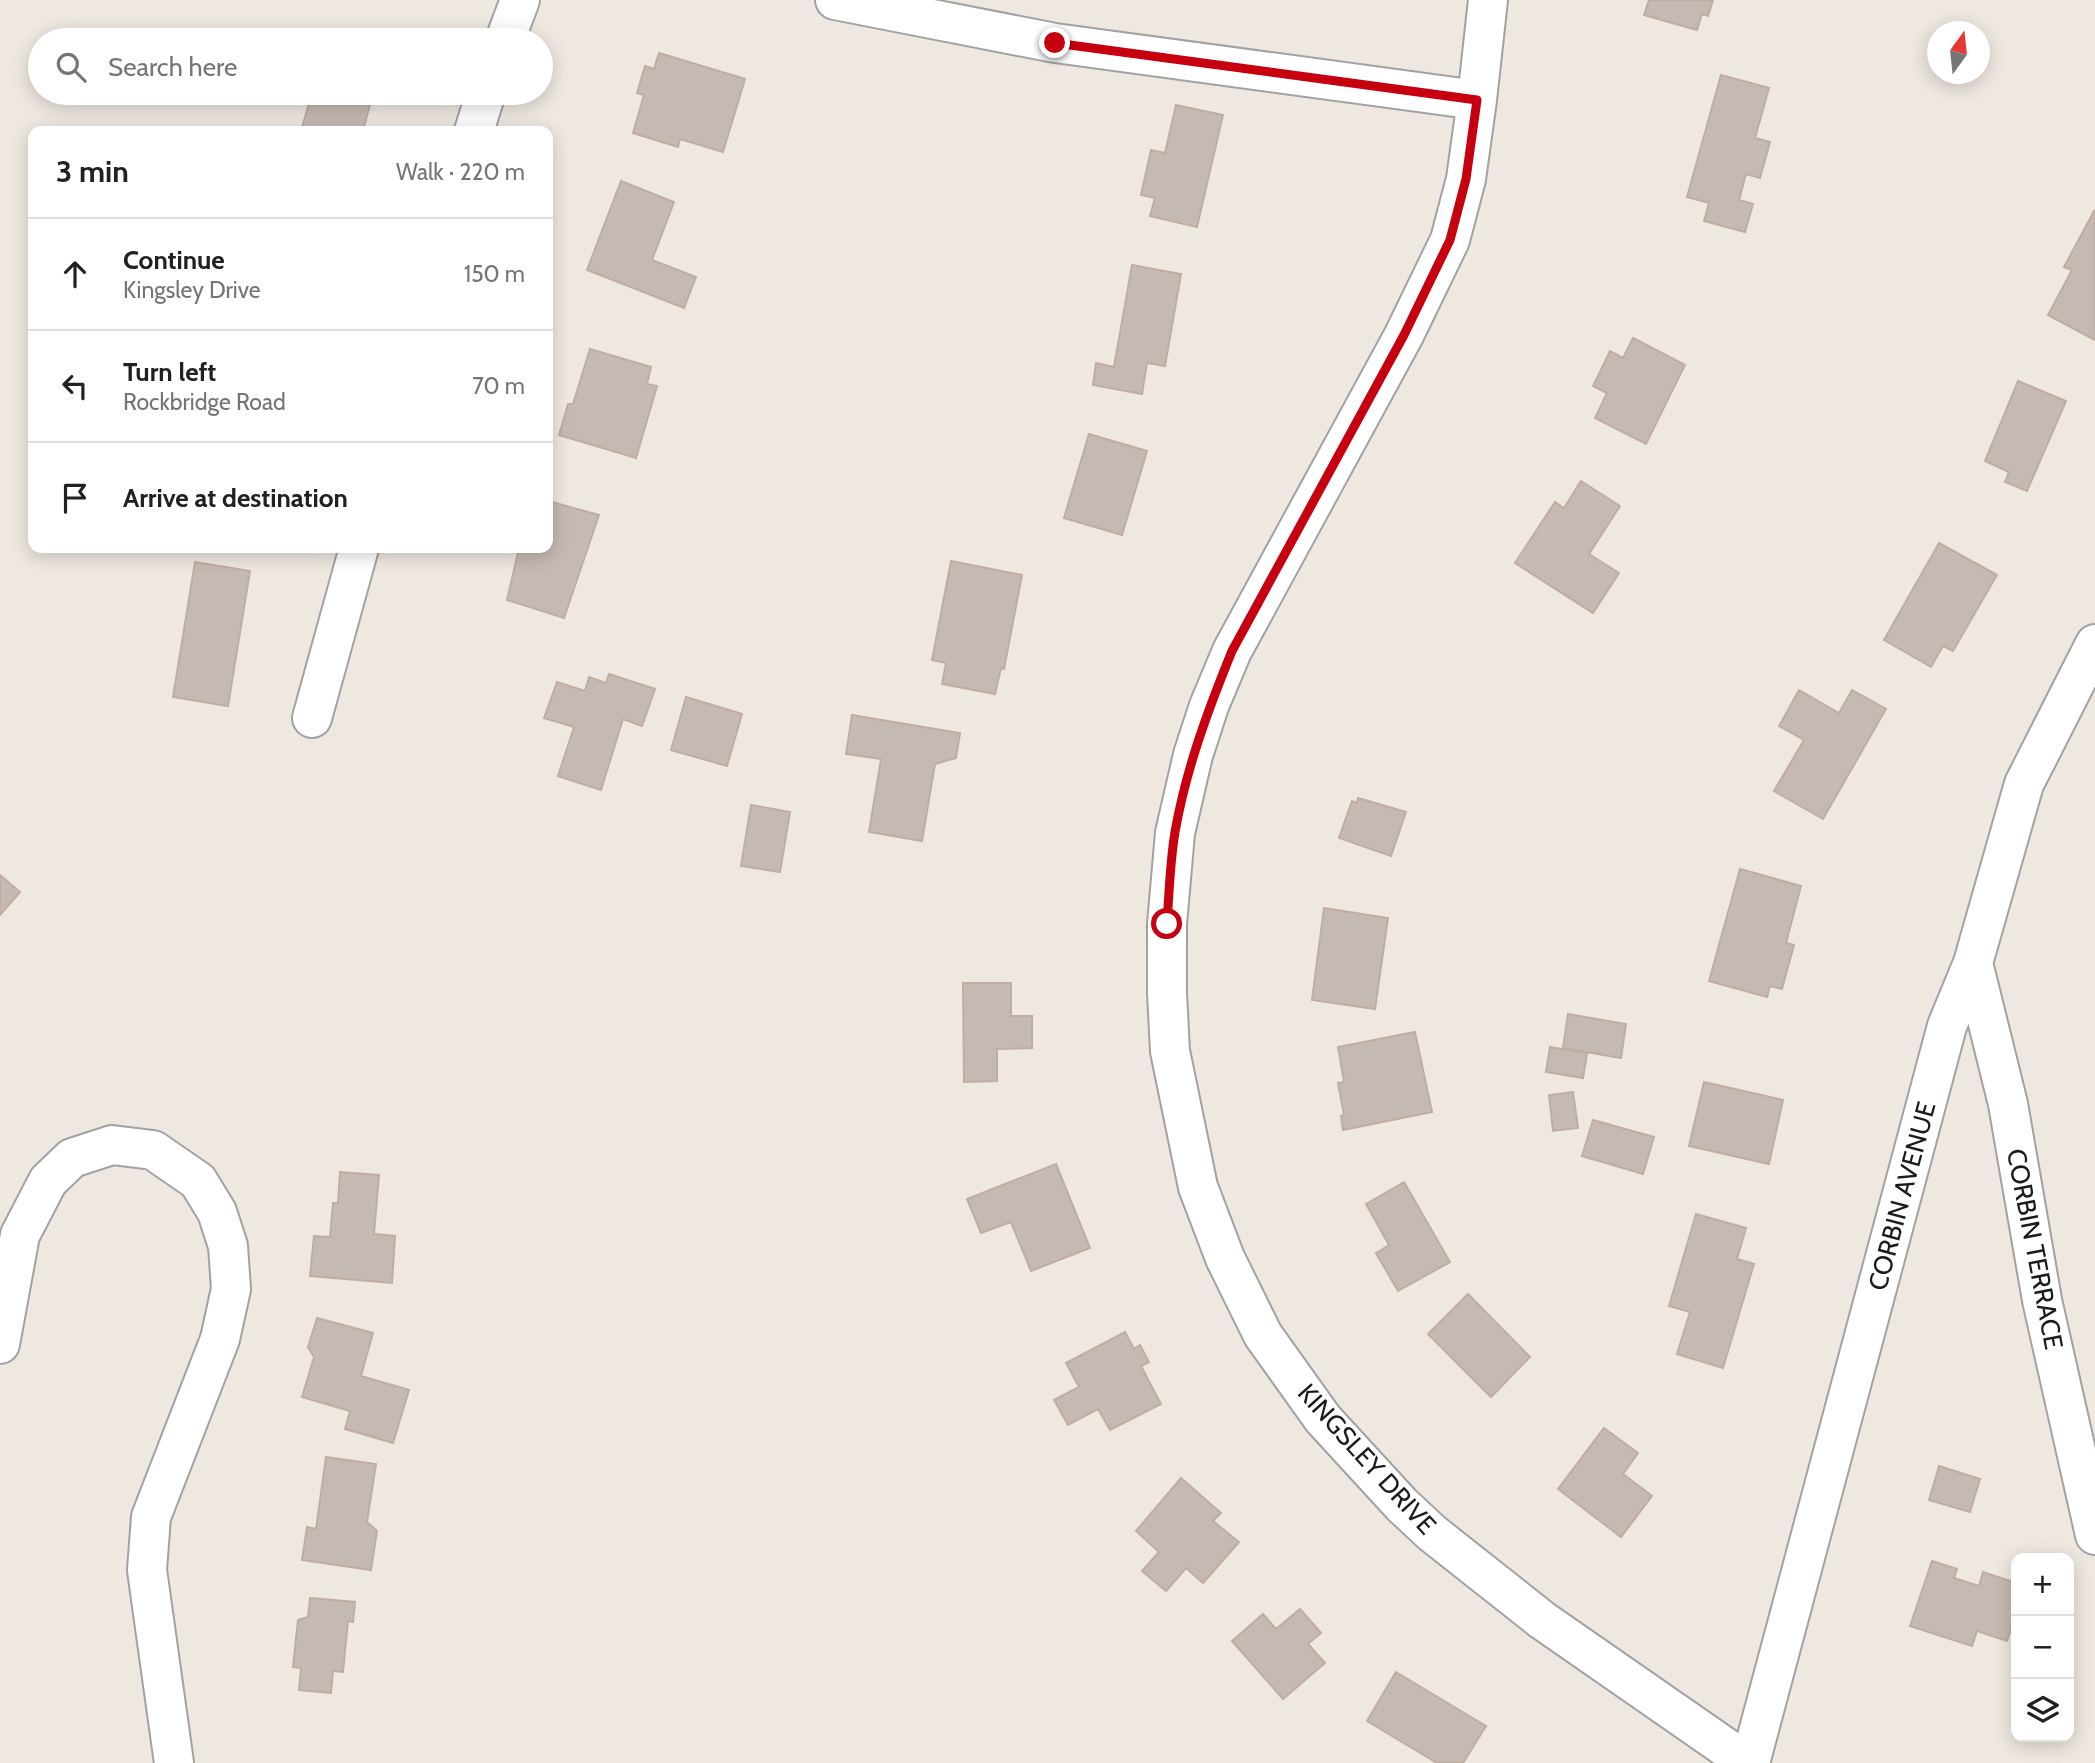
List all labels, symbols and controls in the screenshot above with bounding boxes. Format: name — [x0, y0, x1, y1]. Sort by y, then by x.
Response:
north arrow — [1927, 21, 1990, 84]
route end — [1039, 27, 1070, 58]
search box — [28, 28, 553, 105]
icon: search — [52, 48, 90, 86]
text: Search here — [108, 51, 237, 83]
text: 3 min — [56, 153, 129, 190]
text: Walk · 220 m — [396, 158, 525, 186]
text: Continue — [123, 244, 225, 276]
icon: ahead — [56, 255, 94, 293]
text: 150 m — [464, 260, 525, 288]
text: Kingsley Drive — [123, 276, 261, 304]
text: Turn left — [123, 356, 216, 388]
icon: left — [56, 367, 94, 405]
text: 70 m — [472, 372, 525, 400]
text: Rockbridge Road — [123, 388, 286, 416]
icon: arrive — [56, 479, 94, 517]
text: Arrive at destination — [123, 482, 348, 514]
route start — [1151, 908, 1182, 939]
street label: CORBIN AVENUE — [1861, 1098, 1943, 1294]
street label: CORBIN TERRACE — [2000, 1146, 2070, 1352]
street label: KINGSLEY DRIVE — [1291, 1377, 1443, 1541]
map controls — [2011, 1553, 2074, 1742]
button: + — [2011, 1553, 2074, 1616]
button: − — [2011, 1616, 2074, 1679]
button: layers — [2011, 1679, 2074, 1742]

